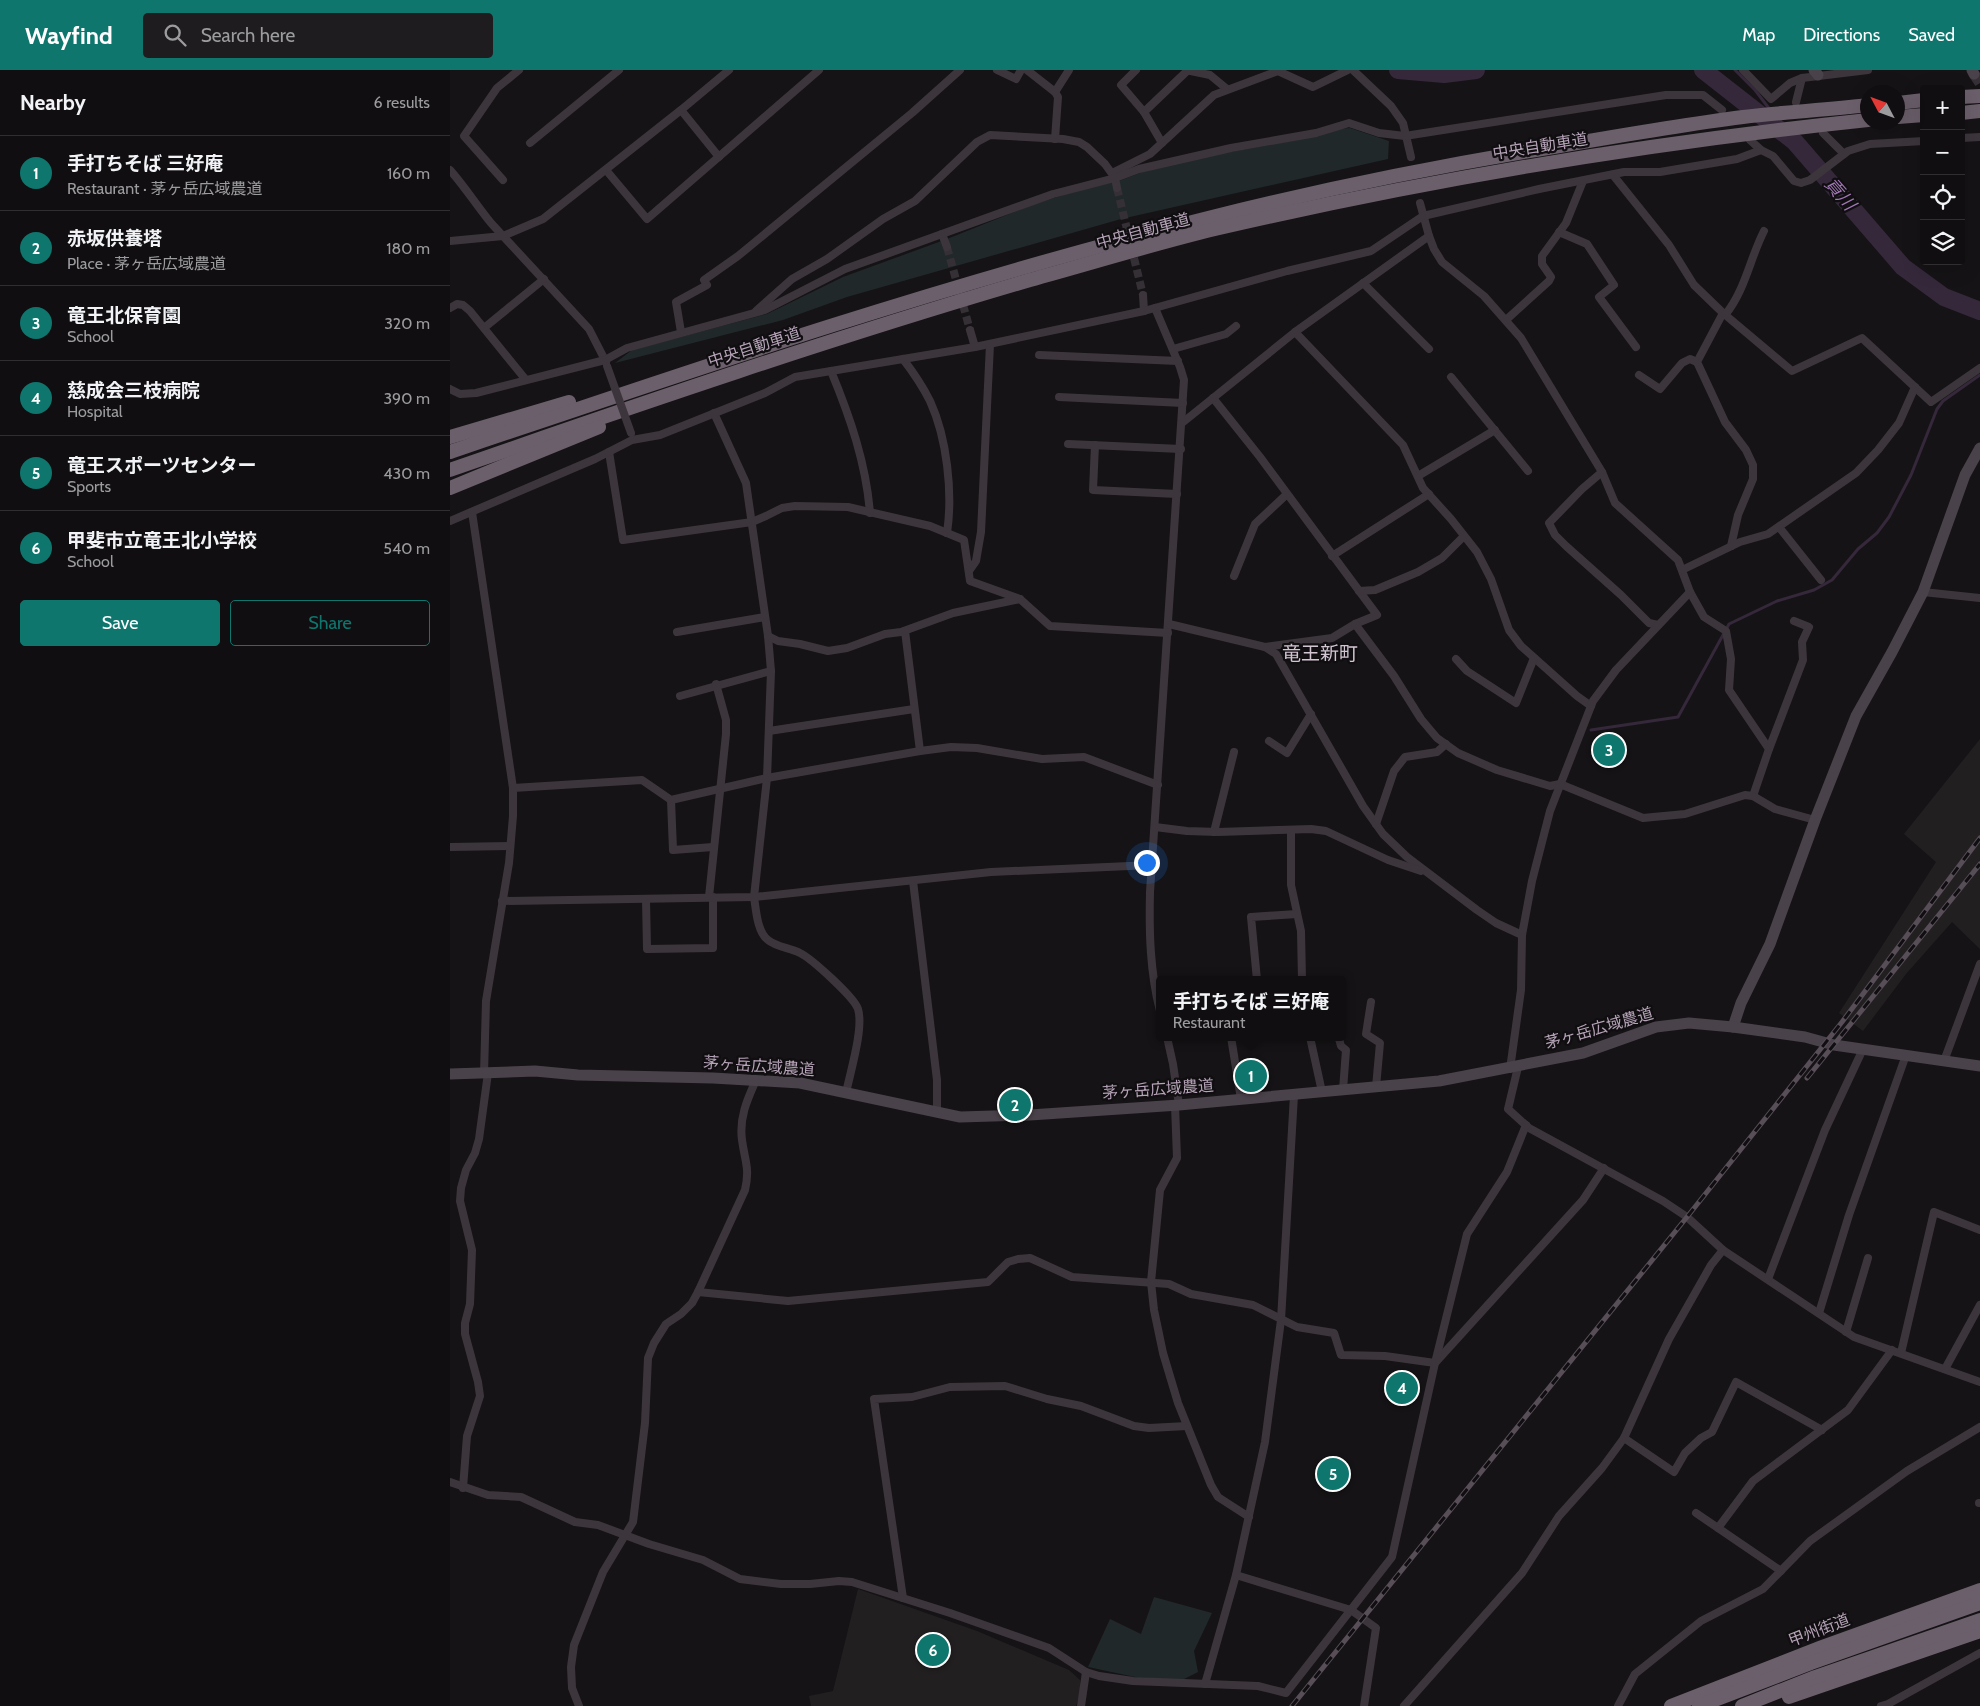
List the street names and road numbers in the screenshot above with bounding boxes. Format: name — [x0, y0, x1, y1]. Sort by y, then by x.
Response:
street label: 中央自動車道 — [1491, 129, 1589, 163]
street label: 中央自動車道 — [1094, 209, 1192, 253]
street label: 中央自動車道 — [705, 323, 803, 371]
street label: 茅ヶ岳広域農道 — [1543, 1003, 1655, 1053]
street label: 茅ヶ岳広域農道 — [702, 1053, 816, 1079]
street label: 茅ヶ岳広域農道 — [1101, 1076, 1215, 1102]
street label: 甲州街道 — [1786, 1610, 1852, 1650]

